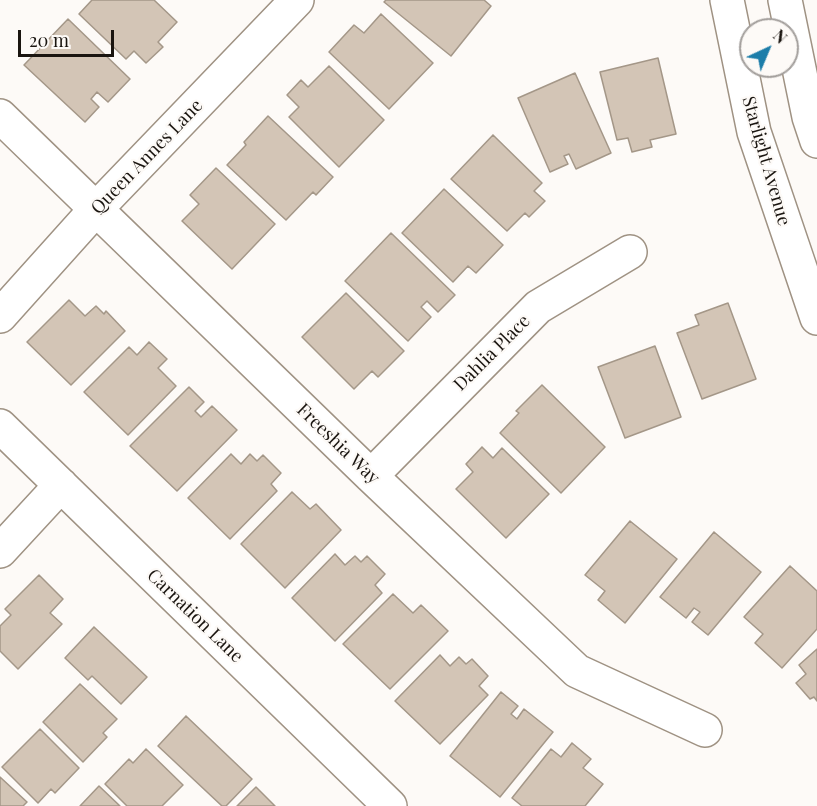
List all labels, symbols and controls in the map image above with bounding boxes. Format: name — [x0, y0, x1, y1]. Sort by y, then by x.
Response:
scale bar — [21, 18, 117, 56]
north arrow — [739, 18, 799, 78]
text: N — [769, 25, 792, 48]
text: 20 m — [29, 28, 69, 52]
street label: Starlight Avenue — [737, 94, 795, 228]
street label: Queen Annes Lane — [87, 95, 207, 219]
street label: Dahlia Place — [449, 310, 535, 396]
street label: Freeshia Way — [292, 399, 384, 489]
street label: Carnation Lane — [142, 565, 248, 667]

